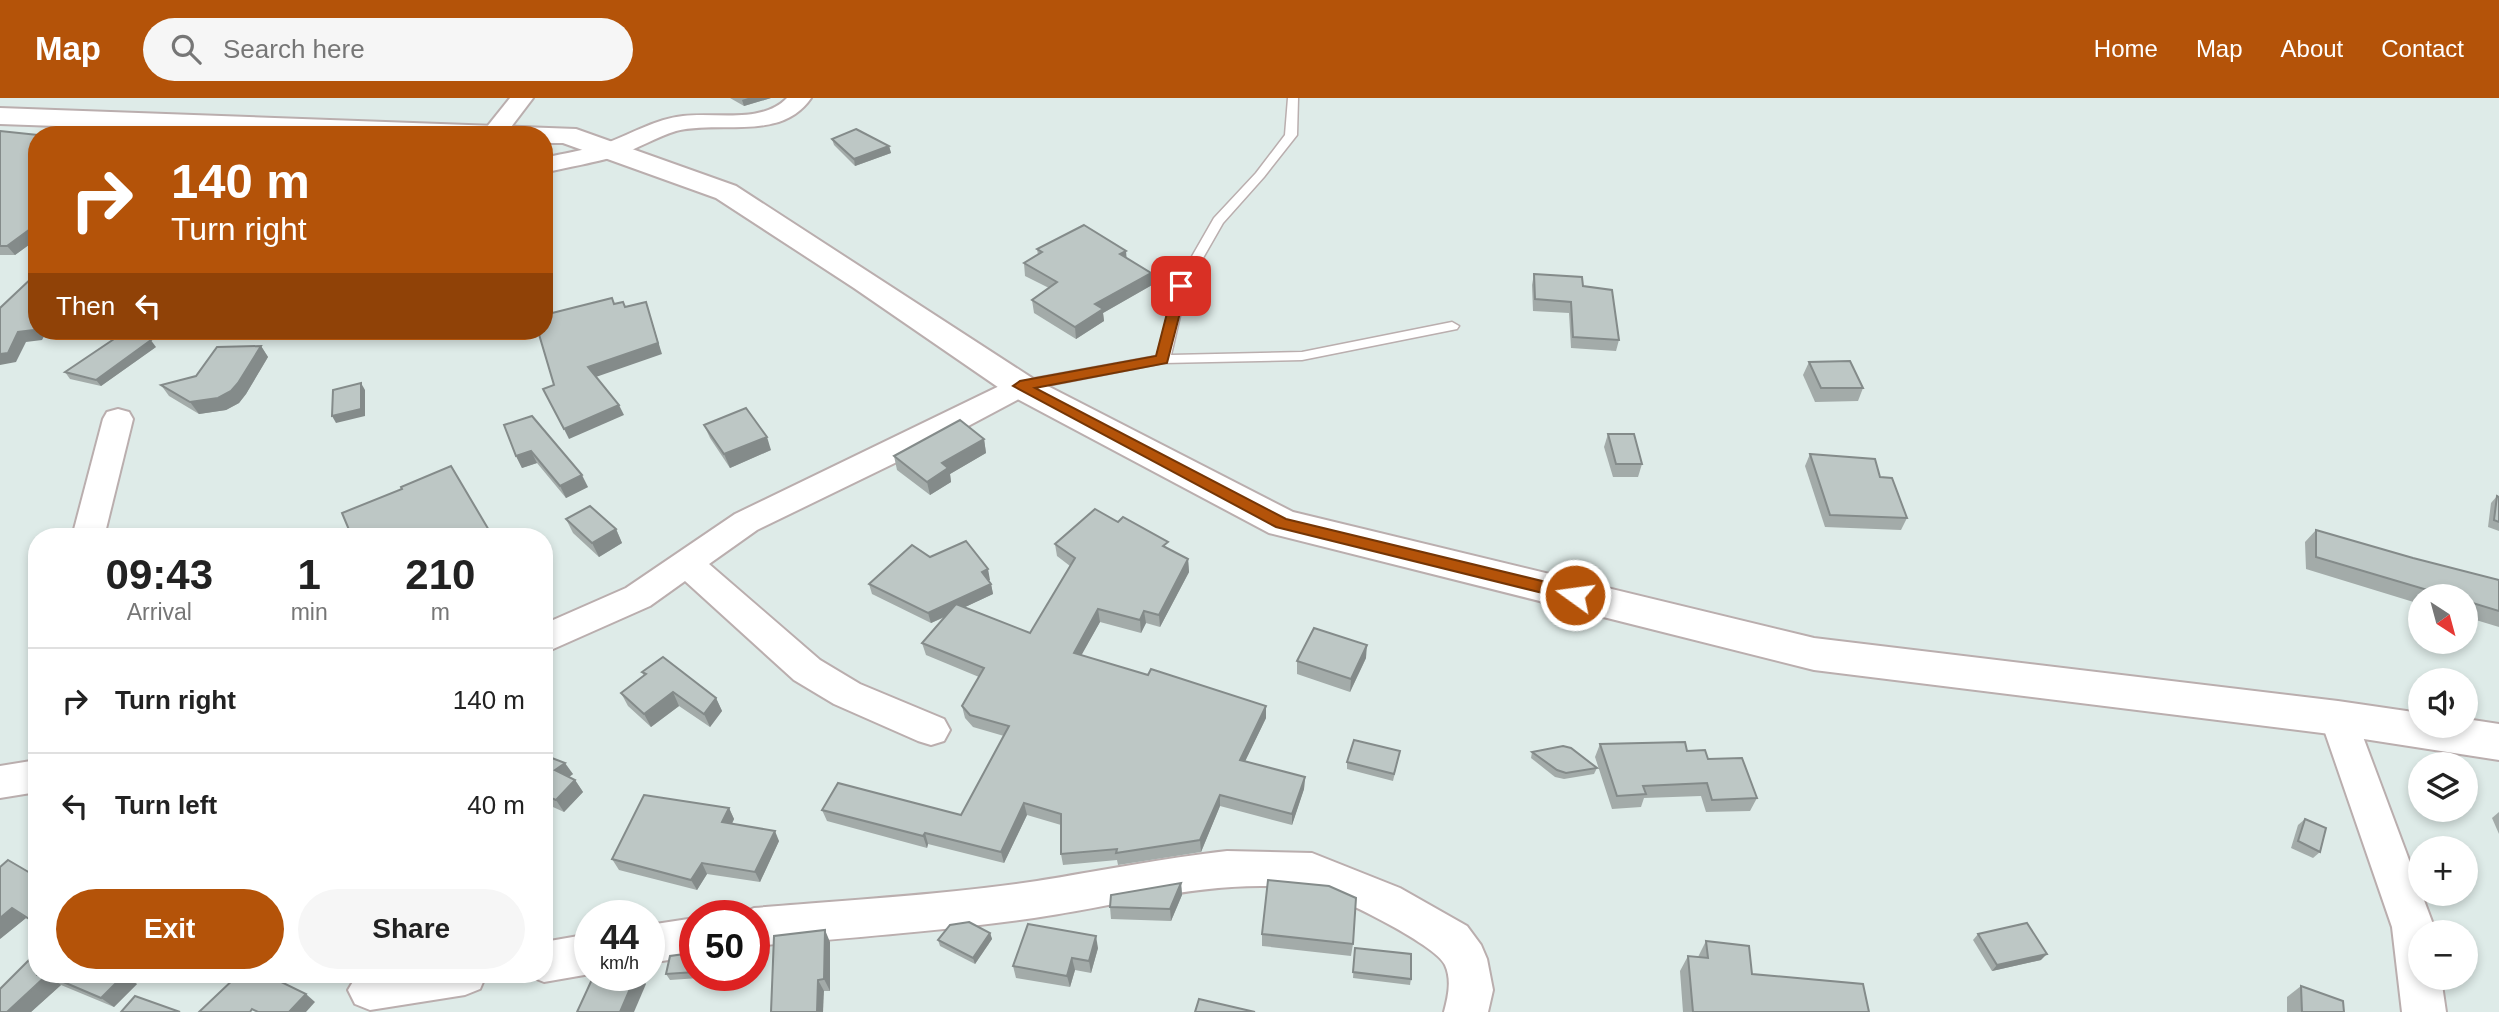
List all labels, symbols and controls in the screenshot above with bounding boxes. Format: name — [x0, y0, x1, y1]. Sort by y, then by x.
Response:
search box — [143, 18, 633, 81]
text: Map — [35, 30, 101, 67]
icon: search — [167, 30, 205, 68]
text: Search here — [223, 34, 365, 64]
text: Home — [2094, 35, 2158, 62]
text: Map — [2196, 35, 2243, 62]
text: About — [2281, 35, 2343, 62]
text: Contact — [2381, 35, 2464, 62]
icon: right — [56, 154, 147, 245]
text: 140 m — [171, 154, 310, 208]
text: Turn right — [171, 211, 307, 247]
pin — [1151, 256, 1211, 316]
icon: arrive — [1162, 267, 1200, 305]
icon: left — [129, 287, 167, 325]
text: Then — [56, 291, 115, 321]
text: 09:43 — [106, 551, 213, 598]
text: 1 — [297, 551, 321, 598]
text: 210 — [405, 551, 475, 598]
position arrow — [1538, 558, 1612, 632]
north arrow — [2408, 584, 2478, 654]
map controls — [2408, 584, 2478, 990]
text: Arrival — [127, 599, 192, 625]
text: min — [291, 599, 328, 625]
text: m — [431, 599, 450, 625]
button: sound — [2408, 668, 2478, 738]
icon: right — [56, 682, 94, 720]
text: Turn right — [115, 685, 236, 715]
text: 140 m — [453, 685, 525, 715]
button: layers — [2408, 752, 2478, 822]
icon: left — [56, 787, 94, 825]
text: Turn left — [115, 790, 217, 820]
text: 40 m — [467, 790, 525, 820]
button: + — [2408, 836, 2478, 906]
button: Exit — [56, 889, 284, 969]
button: Share — [298, 889, 525, 969]
speed limit sign: 50 — [679, 900, 770, 991]
text: 44 — [600, 917, 639, 956]
button: − — [2408, 920, 2478, 990]
text: km/h — [600, 953, 639, 973]

